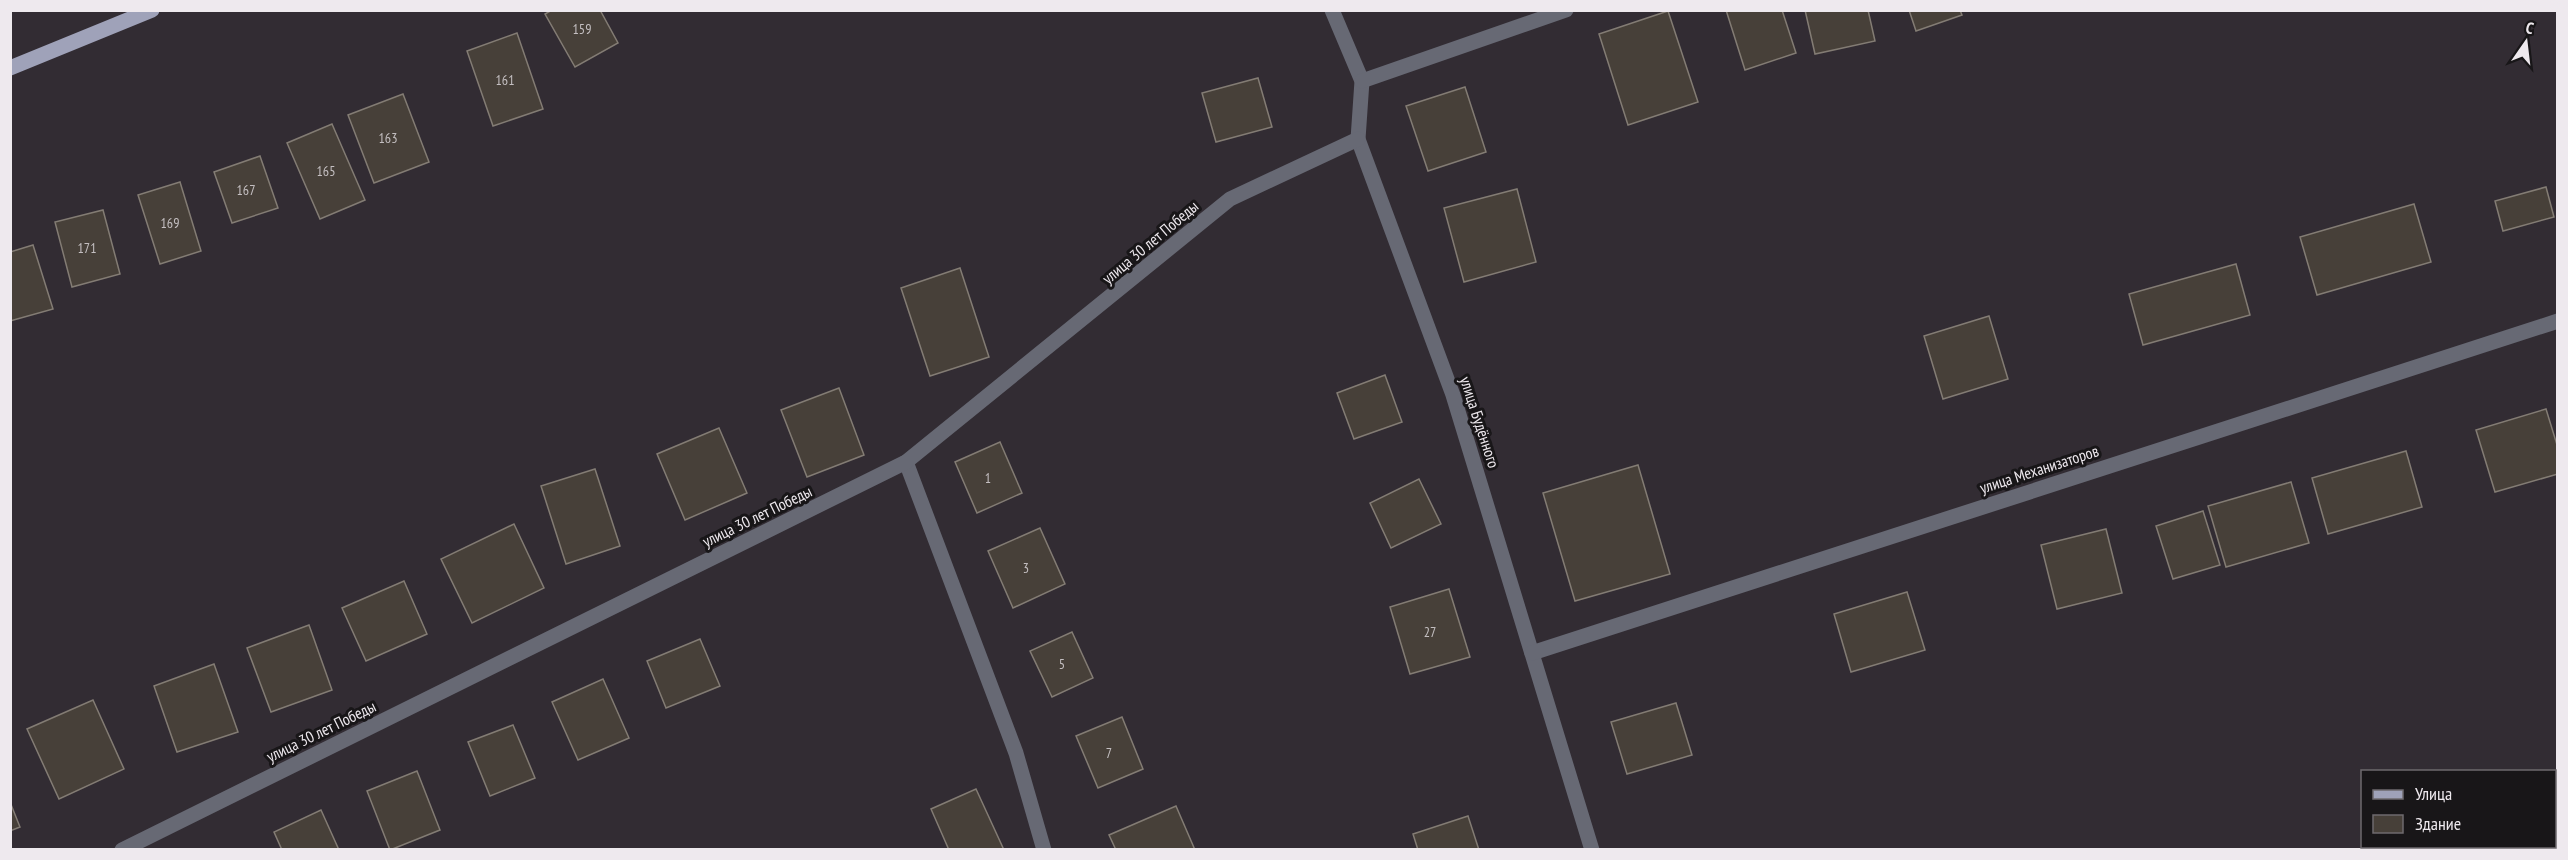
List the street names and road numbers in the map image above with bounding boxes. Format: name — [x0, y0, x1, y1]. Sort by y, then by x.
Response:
street label: улица 30 лет Победы — [1098, 196, 1202, 288]
street label: улица Будённого — [1456, 374, 1504, 470]
street label: улица Механизаторов — [1977, 440, 2101, 498]
street label: улица 30 лет Победы — [699, 481, 815, 551]
street label: улица 30 лет Победы — [263, 696, 379, 766]

